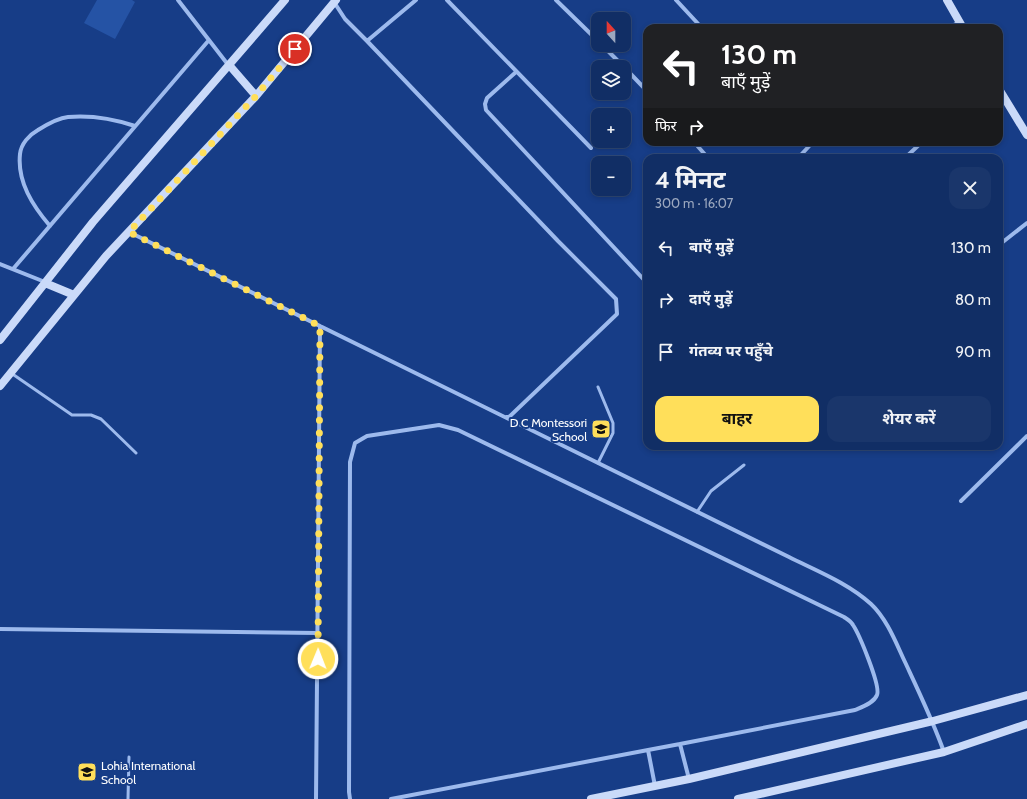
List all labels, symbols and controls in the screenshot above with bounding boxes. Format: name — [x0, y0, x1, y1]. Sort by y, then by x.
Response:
north arrow — [591, 12, 631, 52]
map controls — [591, 12, 631, 196]
pin — [278, 32, 312, 66]
text: 130 m — [721, 37, 797, 71]
icon: arrive — [284, 38, 306, 60]
icon: left — [655, 40, 707, 92]
button: layers — [591, 60, 631, 100]
text: बाएँ मुड़ें — [721, 71, 770, 93]
button: + — [591, 108, 631, 148]
icon: right — [685, 116, 707, 138]
text: फिर — [655, 117, 677, 135]
button: − — [591, 156, 631, 196]
text: 4 मिनट — [655, 165, 726, 194]
button: close — [949, 167, 991, 209]
text: 300 m · 16:07 — [655, 195, 733, 211]
icon: left — [655, 237, 677, 259]
text: बाएँ मुड़ें — [689, 238, 734, 256]
text: 130 m — [951, 239, 991, 257]
icon: right — [655, 289, 677, 311]
text: दाएँ मुड़ें — [689, 290, 733, 308]
text: 80 m — [955, 291, 991, 309]
icon: arrive — [655, 341, 677, 363]
text: गंतव्य पर पहुँचे — [689, 342, 773, 360]
text: 90 m — [955, 343, 991, 361]
button: बाहर — [655, 396, 819, 442]
button: शेयर करें — [827, 396, 991, 442]
place label: D C Montessori School — [510, 415, 587, 444]
school or university icon: D C Montessori School — [590, 418, 612, 440]
position arrow — [297, 638, 339, 680]
place label: Lohia International School — [101, 758, 196, 787]
school or university icon: Lohia International School — [76, 761, 98, 783]

